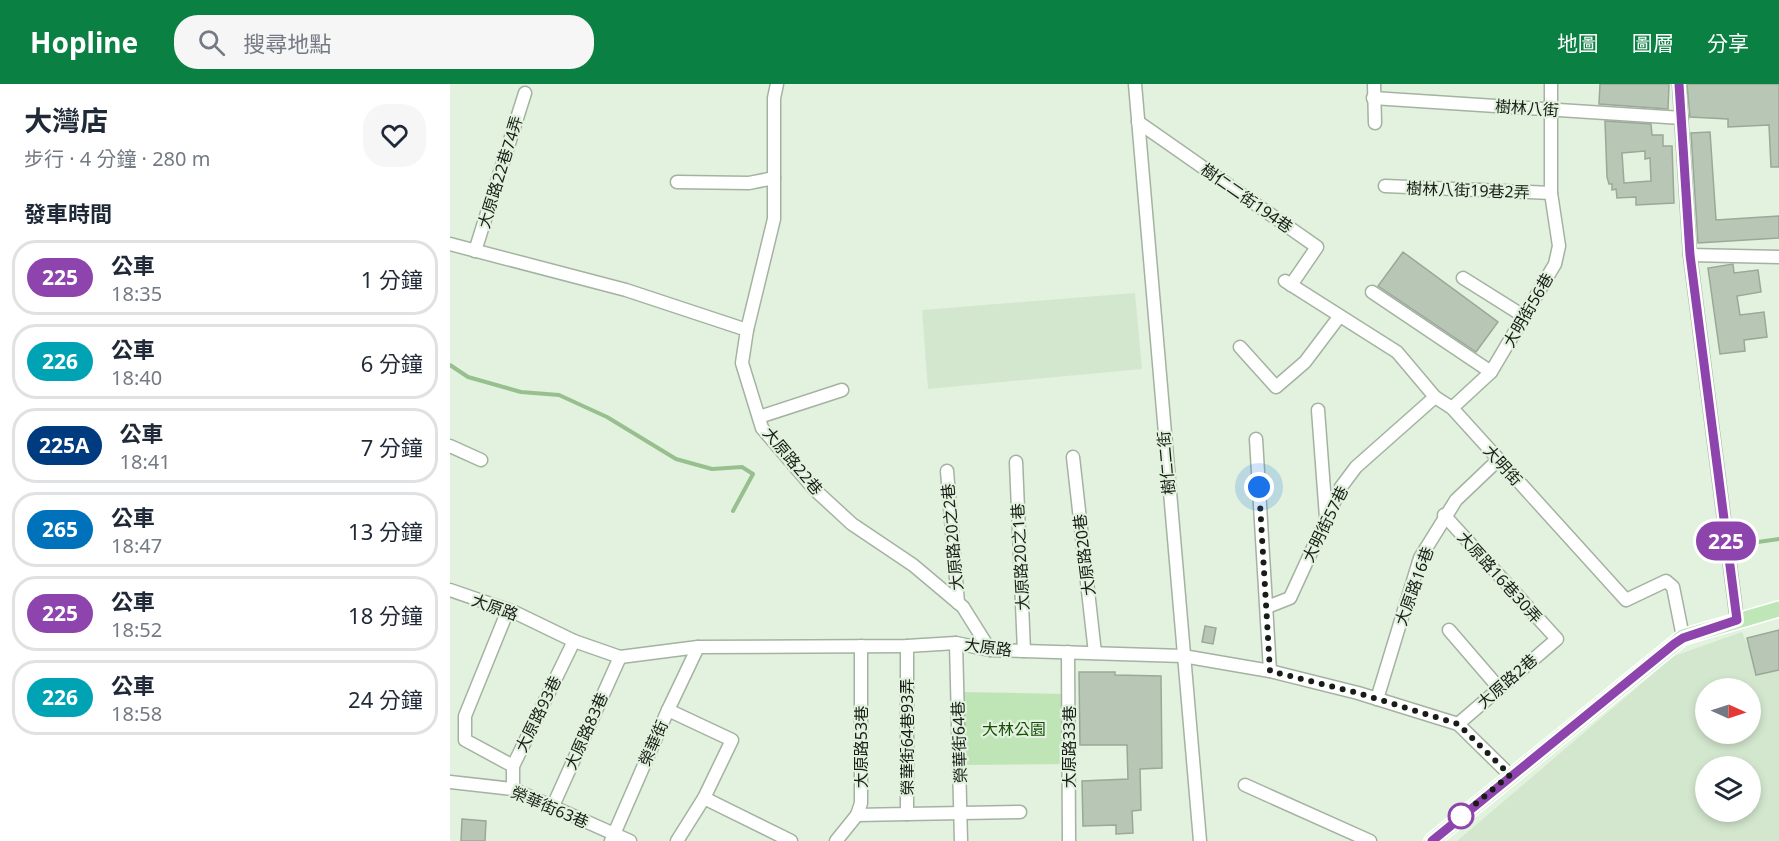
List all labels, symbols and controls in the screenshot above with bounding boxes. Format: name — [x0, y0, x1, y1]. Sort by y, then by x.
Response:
search box — [174, 15, 594, 69]
text: Hopline — [30, 23, 138, 61]
icon: search — [195, 26, 228, 59]
text: 搜尋地點 — [243, 28, 331, 58]
text: 地圖 — [1557, 29, 1599, 57]
text: 圖層 — [1632, 29, 1674, 57]
text: 分享 — [1707, 29, 1749, 57]
street label: 樹林八街 — [1494, 95, 1560, 121]
text: 大灣店 — [24, 101, 108, 139]
button: heart — [363, 104, 426, 167]
street label: 大原路22巷74弄 — [472, 113, 528, 231]
text: 步行 · 4 分鐘 · 280 m — [24, 145, 210, 172]
street label: 樹仁二街194巷 — [1197, 158, 1297, 238]
street label: 樹林八街19巷2弄 — [1406, 177, 1530, 203]
text: 發車時間 — [24, 198, 112, 228]
text: 公車 — [111, 250, 155, 280]
text: 225 — [42, 263, 78, 291]
text: 1 分鐘 — [361, 264, 423, 294]
street label: 大明街56巷 — [1498, 269, 1558, 351]
text: 18:35 — [111, 280, 162, 307]
text: 公車 — [111, 334, 155, 364]
text: 226 — [42, 347, 78, 375]
text: 6 分鐘 — [361, 348, 423, 378]
text: 18:40 — [111, 364, 162, 391]
text: 公車 — [120, 418, 164, 448]
street label: 大原路22巷 — [758, 422, 828, 500]
street label: 樹仁二街 — [1152, 430, 1180, 496]
text: 225A — [39, 431, 90, 459]
text: 7 分鐘 — [361, 432, 423, 462]
street label: 大明街 — [1479, 440, 1527, 490]
text: 18:41 — [120, 448, 171, 475]
your location — [1244, 472, 1274, 502]
street label: 大明街57巷 — [1297, 482, 1353, 566]
street label: 大原路20之2巷 — [936, 483, 968, 591]
text: 公車 — [111, 502, 155, 532]
street label: 大原路20之1巷 — [1006, 503, 1034, 611]
street label: 大原路20巷 — [1068, 513, 1100, 597]
text: 265 — [42, 515, 78, 543]
text: 13 分鐘 — [348, 516, 423, 546]
line badge: 225 — [1692, 522, 1760, 560]
street label: 大原路16巷30弄 — [1453, 526, 1547, 628]
text: 225 — [1708, 527, 1744, 555]
text: 18:47 — [111, 532, 162, 559]
street label: 大原路16巷 — [1390, 544, 1438, 628]
text: 公車 — [111, 586, 155, 616]
street label: 大原路 — [469, 588, 521, 626]
text: 225 — [42, 599, 78, 627]
text: 18 分鐘 — [348, 600, 423, 630]
text: 18:52 — [111, 616, 162, 643]
street label: 大原路 — [963, 633, 1013, 661]
street label: 大原路2巷 — [1472, 649, 1542, 713]
text: 公車 — [111, 670, 155, 700]
street label: 大原路93巷 — [510, 672, 566, 756]
north arrow — [1695, 678, 1761, 744]
map controls — [1695, 678, 1761, 822]
street label: 榮華街64巷93弄 — [896, 679, 918, 795]
text: 226 — [42, 683, 78, 711]
text: 24 分鐘 — [348, 684, 423, 714]
street label: 大原路83巷 — [559, 689, 613, 773]
text: 18:58 — [111, 700, 162, 727]
street label: 榮華街64巷 — [947, 700, 971, 784]
street label: 大原路53巷 — [850, 706, 872, 788]
street label: 大原路33巷 — [1058, 706, 1080, 788]
street label: 榮華街 — [633, 717, 673, 769]
park label: 大林公園 — [982, 718, 1046, 740]
button: layers — [1695, 756, 1761, 822]
street label: 榮華街63巷 — [508, 781, 592, 833]
unlabelled marker — [1448, 803, 1474, 829]

